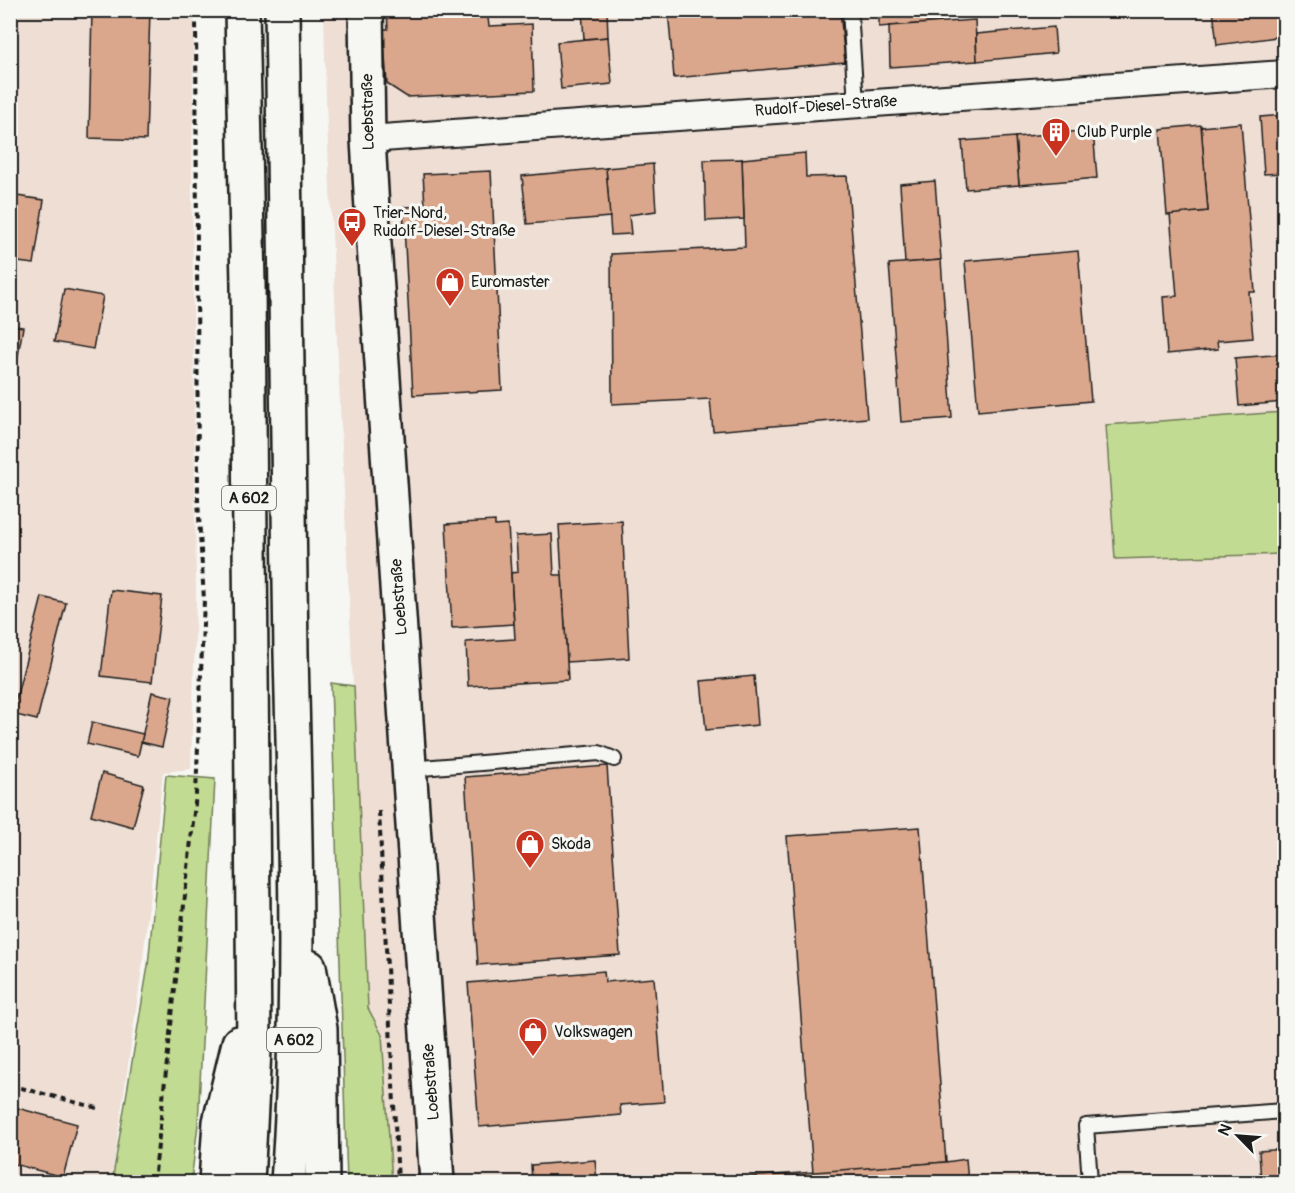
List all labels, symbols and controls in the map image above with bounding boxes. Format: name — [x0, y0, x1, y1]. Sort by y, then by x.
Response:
street label: Loebstraße — [357, 73, 379, 151]
street label: Rudolf-Diesel-Straße — [754, 91, 898, 121]
building icon: Club Purple — [1040, 116, 1072, 158]
place label: Club Purple — [1077, 122, 1152, 142]
place label: Trier-Nord, Rudolf-Diesel-Straße — [373, 203, 516, 241]
bus stop icon: Trier-Nord, Rudolf-Diesel-Straße — [336, 206, 368, 248]
shop icon: Euromaster — [434, 266, 466, 308]
place label: Euromaster — [471, 272, 550, 292]
road number: A 602 — [222, 486, 276, 510]
street label: Loebstraße — [386, 558, 412, 636]
shop icon: Skoda — [514, 828, 546, 870]
place label: Skoda — [551, 834, 591, 854]
shop icon: Volkswagen — [517, 1016, 549, 1058]
place label: Volkswagen — [554, 1022, 633, 1042]
road number: A 602 — [267, 1028, 321, 1052]
street label: Loebstraße — [418, 1043, 444, 1121]
north arrow — [1208, 1106, 1268, 1166]
text: N — [1214, 1121, 1237, 1139]

